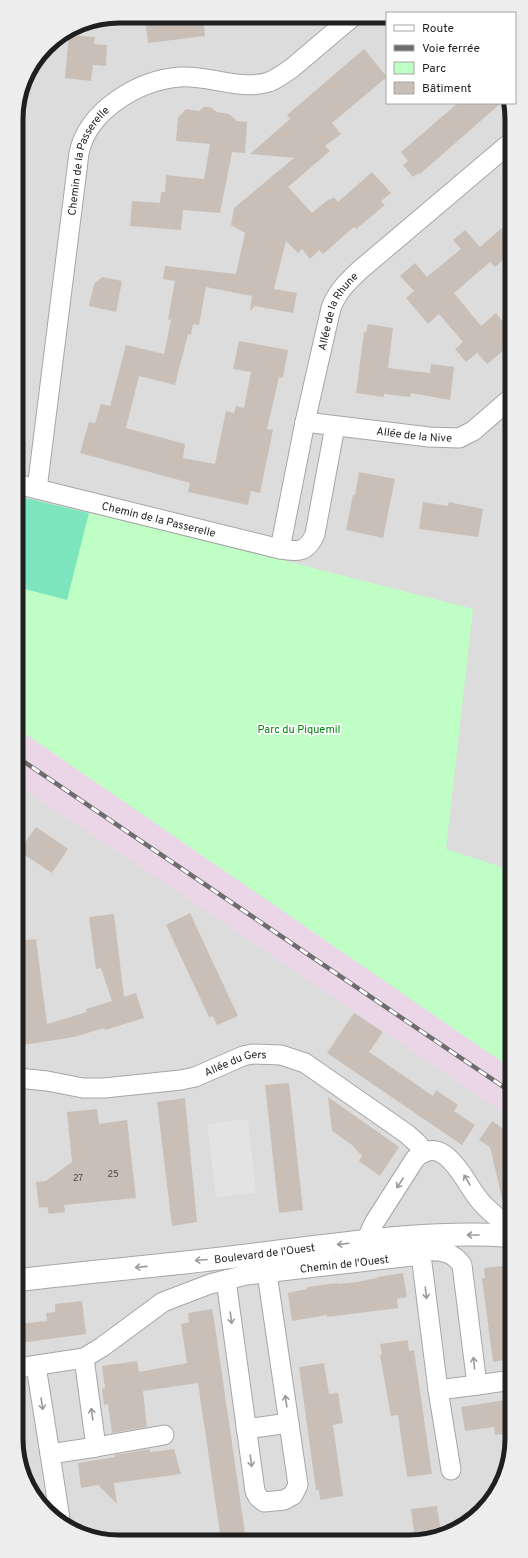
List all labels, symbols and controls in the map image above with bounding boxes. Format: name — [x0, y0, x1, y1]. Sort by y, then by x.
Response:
legend — [386, 12, 516, 104]
text: Route — [422, 21, 454, 37]
text: Voie ferrée — [422, 41, 480, 57]
text: Parc — [422, 61, 446, 77]
text: Bâtiment — [422, 81, 472, 97]
street label: Chemin de la Passerelle — [65, 104, 113, 217]
street label: Allée de la Rhune — [316, 270, 361, 352]
street label: Allée de la Nive — [376, 425, 452, 446]
street label: Chemin de la Passerelle — [100, 499, 217, 541]
park label: Parc du Piquemil — [258, 723, 340, 737]
street label: Allée du Gers — [202, 1048, 267, 1080]
house number: 25 — [107, 1169, 119, 1180]
house number: 27 — [73, 1173, 83, 1184]
one-way arrow — [462, 1174, 470, 1186]
one-way arrow — [395, 1178, 404, 1189]
one-way arrow — [467, 1231, 480, 1239]
one-way arrow — [337, 1240, 350, 1248]
street label: Boulevard de l'Ouest — [213, 1241, 316, 1267]
street label: Chemin de l'Ouest — [299, 1253, 390, 1277]
one-way arrow — [195, 1257, 208, 1264]
one-way arrow — [135, 1263, 148, 1270]
one-way arrow — [422, 1287, 430, 1300]
one-way arrow — [227, 1311, 235, 1324]
one-way arrow — [470, 1357, 478, 1370]
one-way arrow — [282, 1395, 290, 1408]
one-way arrow — [38, 1397, 46, 1410]
one-way arrow — [88, 1408, 96, 1421]
one-way arrow — [247, 1454, 255, 1467]

